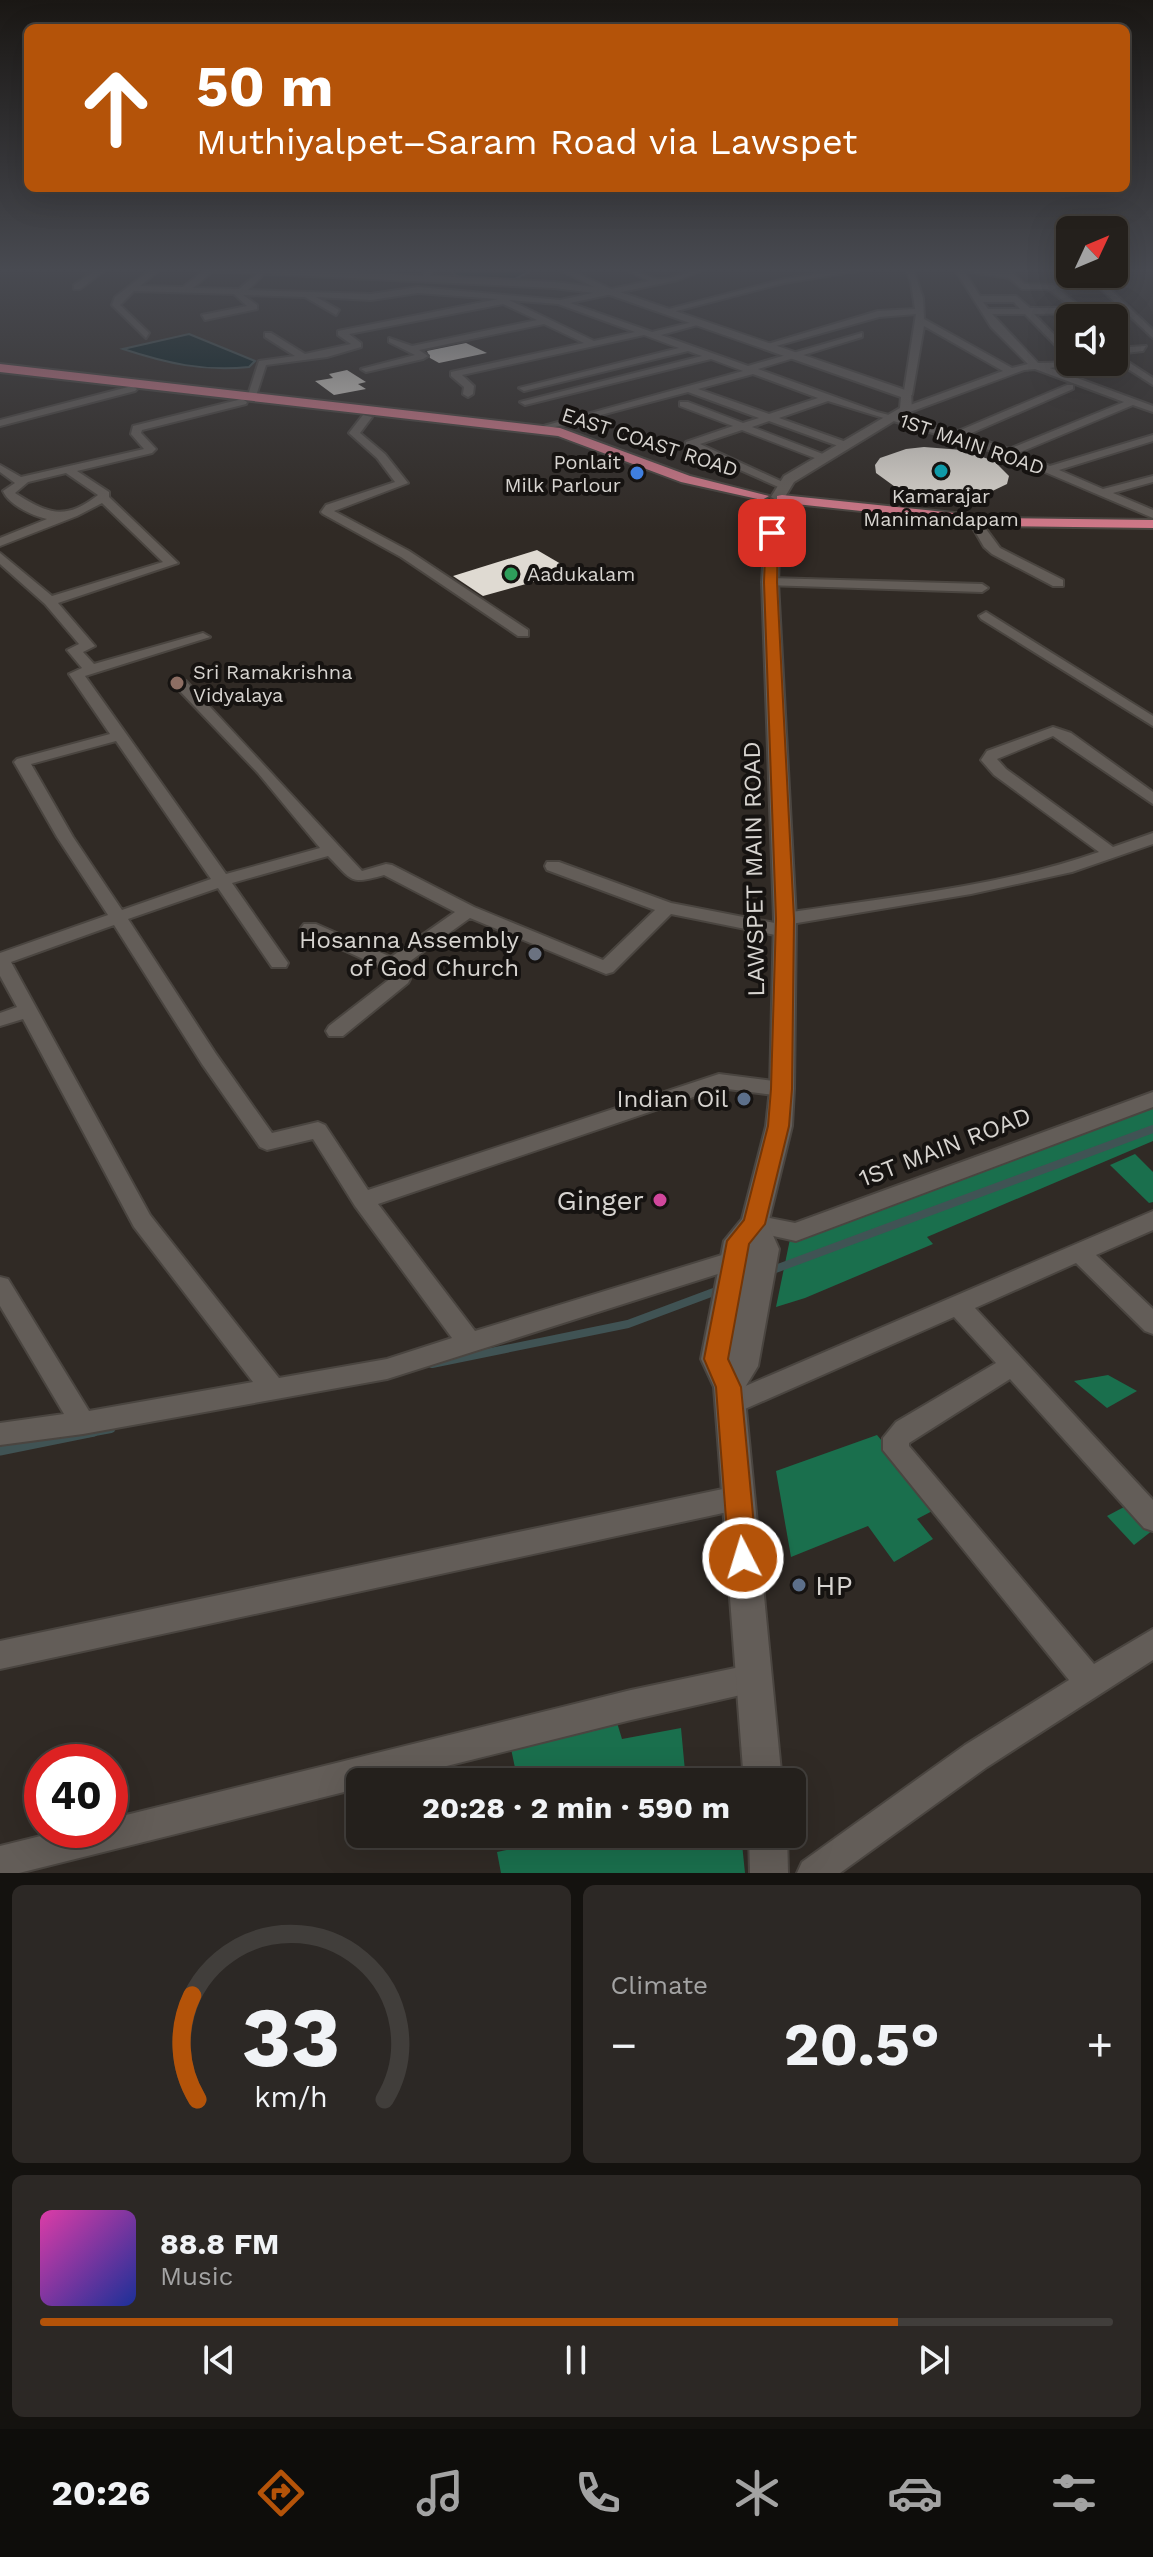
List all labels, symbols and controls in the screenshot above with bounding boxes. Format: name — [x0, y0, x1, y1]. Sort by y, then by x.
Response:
text: 50 m — [196, 54, 333, 120]
icon: ahead — [64, 56, 168, 160]
text: Muthiyalpet–Saram Road via Lawspet — [196, 121, 857, 163]
north arrow — [1056, 216, 1128, 288]
map controls — [1056, 216, 1128, 376]
button: sound — [1056, 304, 1128, 376]
street label: EAST COAST ROAD — [559, 402, 741, 482]
street label: 1ST MAIN ROAD — [897, 408, 1047, 480]
place label: Ponlait Milk Parlour — [504, 450, 622, 497]
marker: Kamarajar Manimandapam — [932, 462, 950, 480]
marker: Ponlait Milk Parlour — [628, 464, 646, 482]
place label: Kamarajar Manimandapam — [863, 484, 1019, 531]
pin — [738, 499, 806, 567]
icon: arrive — [750, 511, 794, 555]
place label: Aadukalam — [527, 562, 635, 586]
marker: Aadukalam — [502, 565, 520, 583]
place label: Sri Ramakrishna Vidyalaya — [193, 660, 352, 707]
marker: Sri Ramakrishna Vidyalaya — [168, 674, 186, 692]
street label: LAWSPET MAIN ROAD — [738, 741, 770, 997]
place label: Hosanna Assembly of God Church — [299, 926, 520, 982]
marker: Hosanna Assembly of God Church — [526, 945, 544, 963]
place label: Indian Oil — [617, 1085, 729, 1113]
marker: Indian Oil — [735, 1090, 753, 1108]
street label: 1ST MAIN ROAD — [855, 1101, 1035, 1193]
place label: Ginger — [556, 1184, 644, 1217]
marker: Ginger — [651, 1191, 669, 1209]
position arrow — [701, 1516, 785, 1600]
place label: HP — [815, 1569, 853, 1602]
marker: HP — [790, 1576, 808, 1594]
speed limit sign: 40 — [24, 1744, 128, 1848]
text: 20:28 · 2 min · 590 m — [422, 1790, 730, 1825]
text: Climate — [611, 1970, 708, 2000]
text: 33 — [242, 1989, 341, 2086]
text: 20.5° — [784, 2009, 940, 2080]
text: − — [611, 2019, 637, 2071]
text: + — [1086, 2019, 1113, 2071]
text: km/h — [254, 2080, 328, 2114]
text: 88.8 FM — [160, 2226, 279, 2261]
text: Music — [160, 2261, 233, 2291]
icon: previous — [197, 2338, 241, 2382]
icon: pause — [554, 2338, 598, 2382]
icon: next — [912, 2338, 956, 2382]
icon: directions — [253, 2465, 309, 2521]
icon: music — [412, 2465, 468, 2521]
icon: phone — [570, 2465, 626, 2521]
icon: climate — [729, 2465, 785, 2521]
icon: car — [887, 2465, 943, 2521]
icon: filters — [1046, 2465, 1102, 2521]
text: 20:26 — [51, 2472, 150, 2514]

